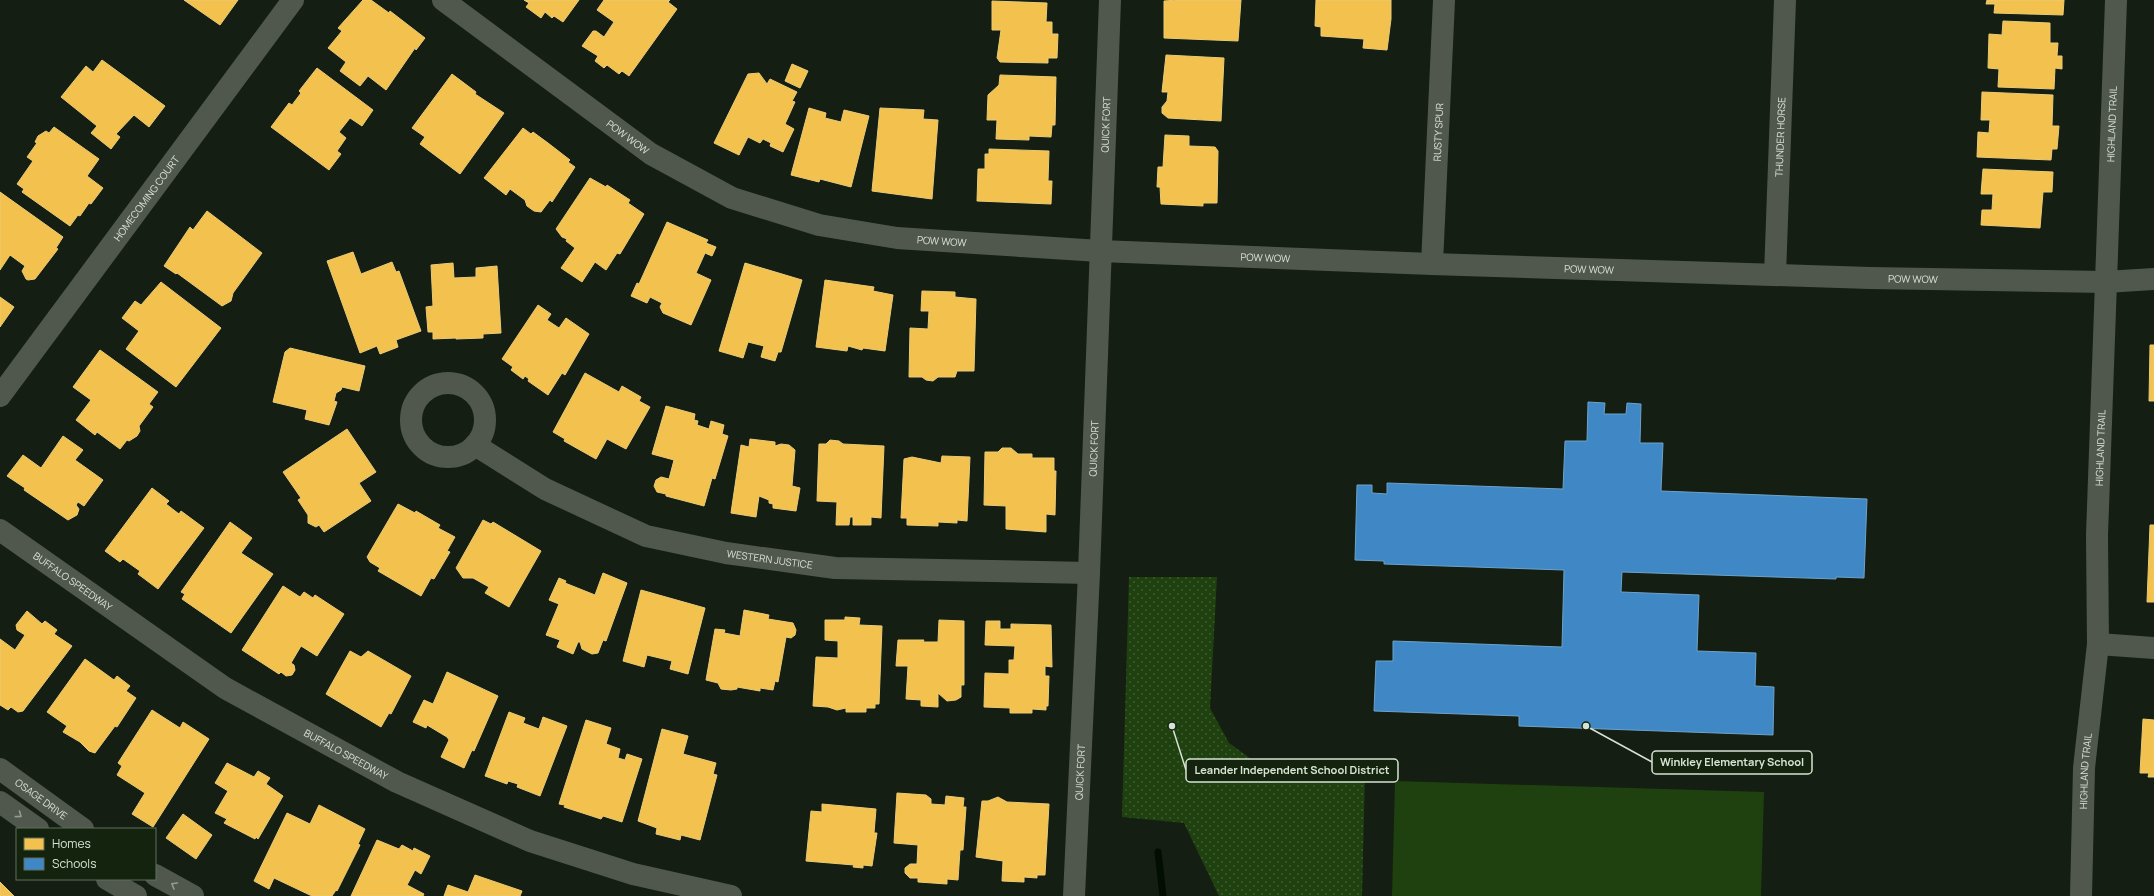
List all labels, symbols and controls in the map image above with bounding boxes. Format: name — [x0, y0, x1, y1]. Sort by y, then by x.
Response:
street label: HIGHLAND TRAIL — [2103, 86, 2120, 162]
street label: QUICK FORT — [1097, 96, 1113, 153]
street label: THUNDER HORSE — [1772, 97, 1788, 177]
street label: RUSTY SPUR — [1430, 103, 1446, 162]
street label: POW WOW — [604, 116, 653, 158]
street label: HOMECOMING COURT — [110, 153, 183, 244]
street label: POW WOW — [916, 232, 968, 249]
street label: POW WOW — [1240, 250, 1291, 265]
street label: POW WOW — [1564, 261, 1615, 277]
street label: POW WOW — [1888, 271, 1939, 286]
street label: HIGHLAND TRAIL — [2092, 410, 2108, 486]
street label: QUICK FORT — [1086, 420, 1102, 477]
street label: WESTERN JUSTICE — [726, 546, 814, 572]
street label: BUFFALO SPEEDWAY — [30, 548, 116, 614]
street label: BUFFALO SPEEDWAY — [302, 726, 391, 783]
street label: HIGHLAND TRAIL — [2076, 732, 2095, 809]
street label: QUICK FORT — [1071, 744, 1088, 800]
callout: Winkley Elementary School — [1652, 751, 1812, 774]
text: Winkley Elementary School — [1660, 754, 1804, 769]
callout: Leander Independent School District — [1186, 759, 1398, 782]
text: Leander Independent School District — [1194, 762, 1390, 777]
street label: OSAGE DRIVE — [12, 775, 71, 823]
one-way arrow — [15, 811, 22, 818]
legend — [16, 828, 156, 880]
text: Homes — [52, 835, 91, 852]
text: Schools — [52, 855, 96, 872]
one-way arrow — [171, 883, 178, 890]

